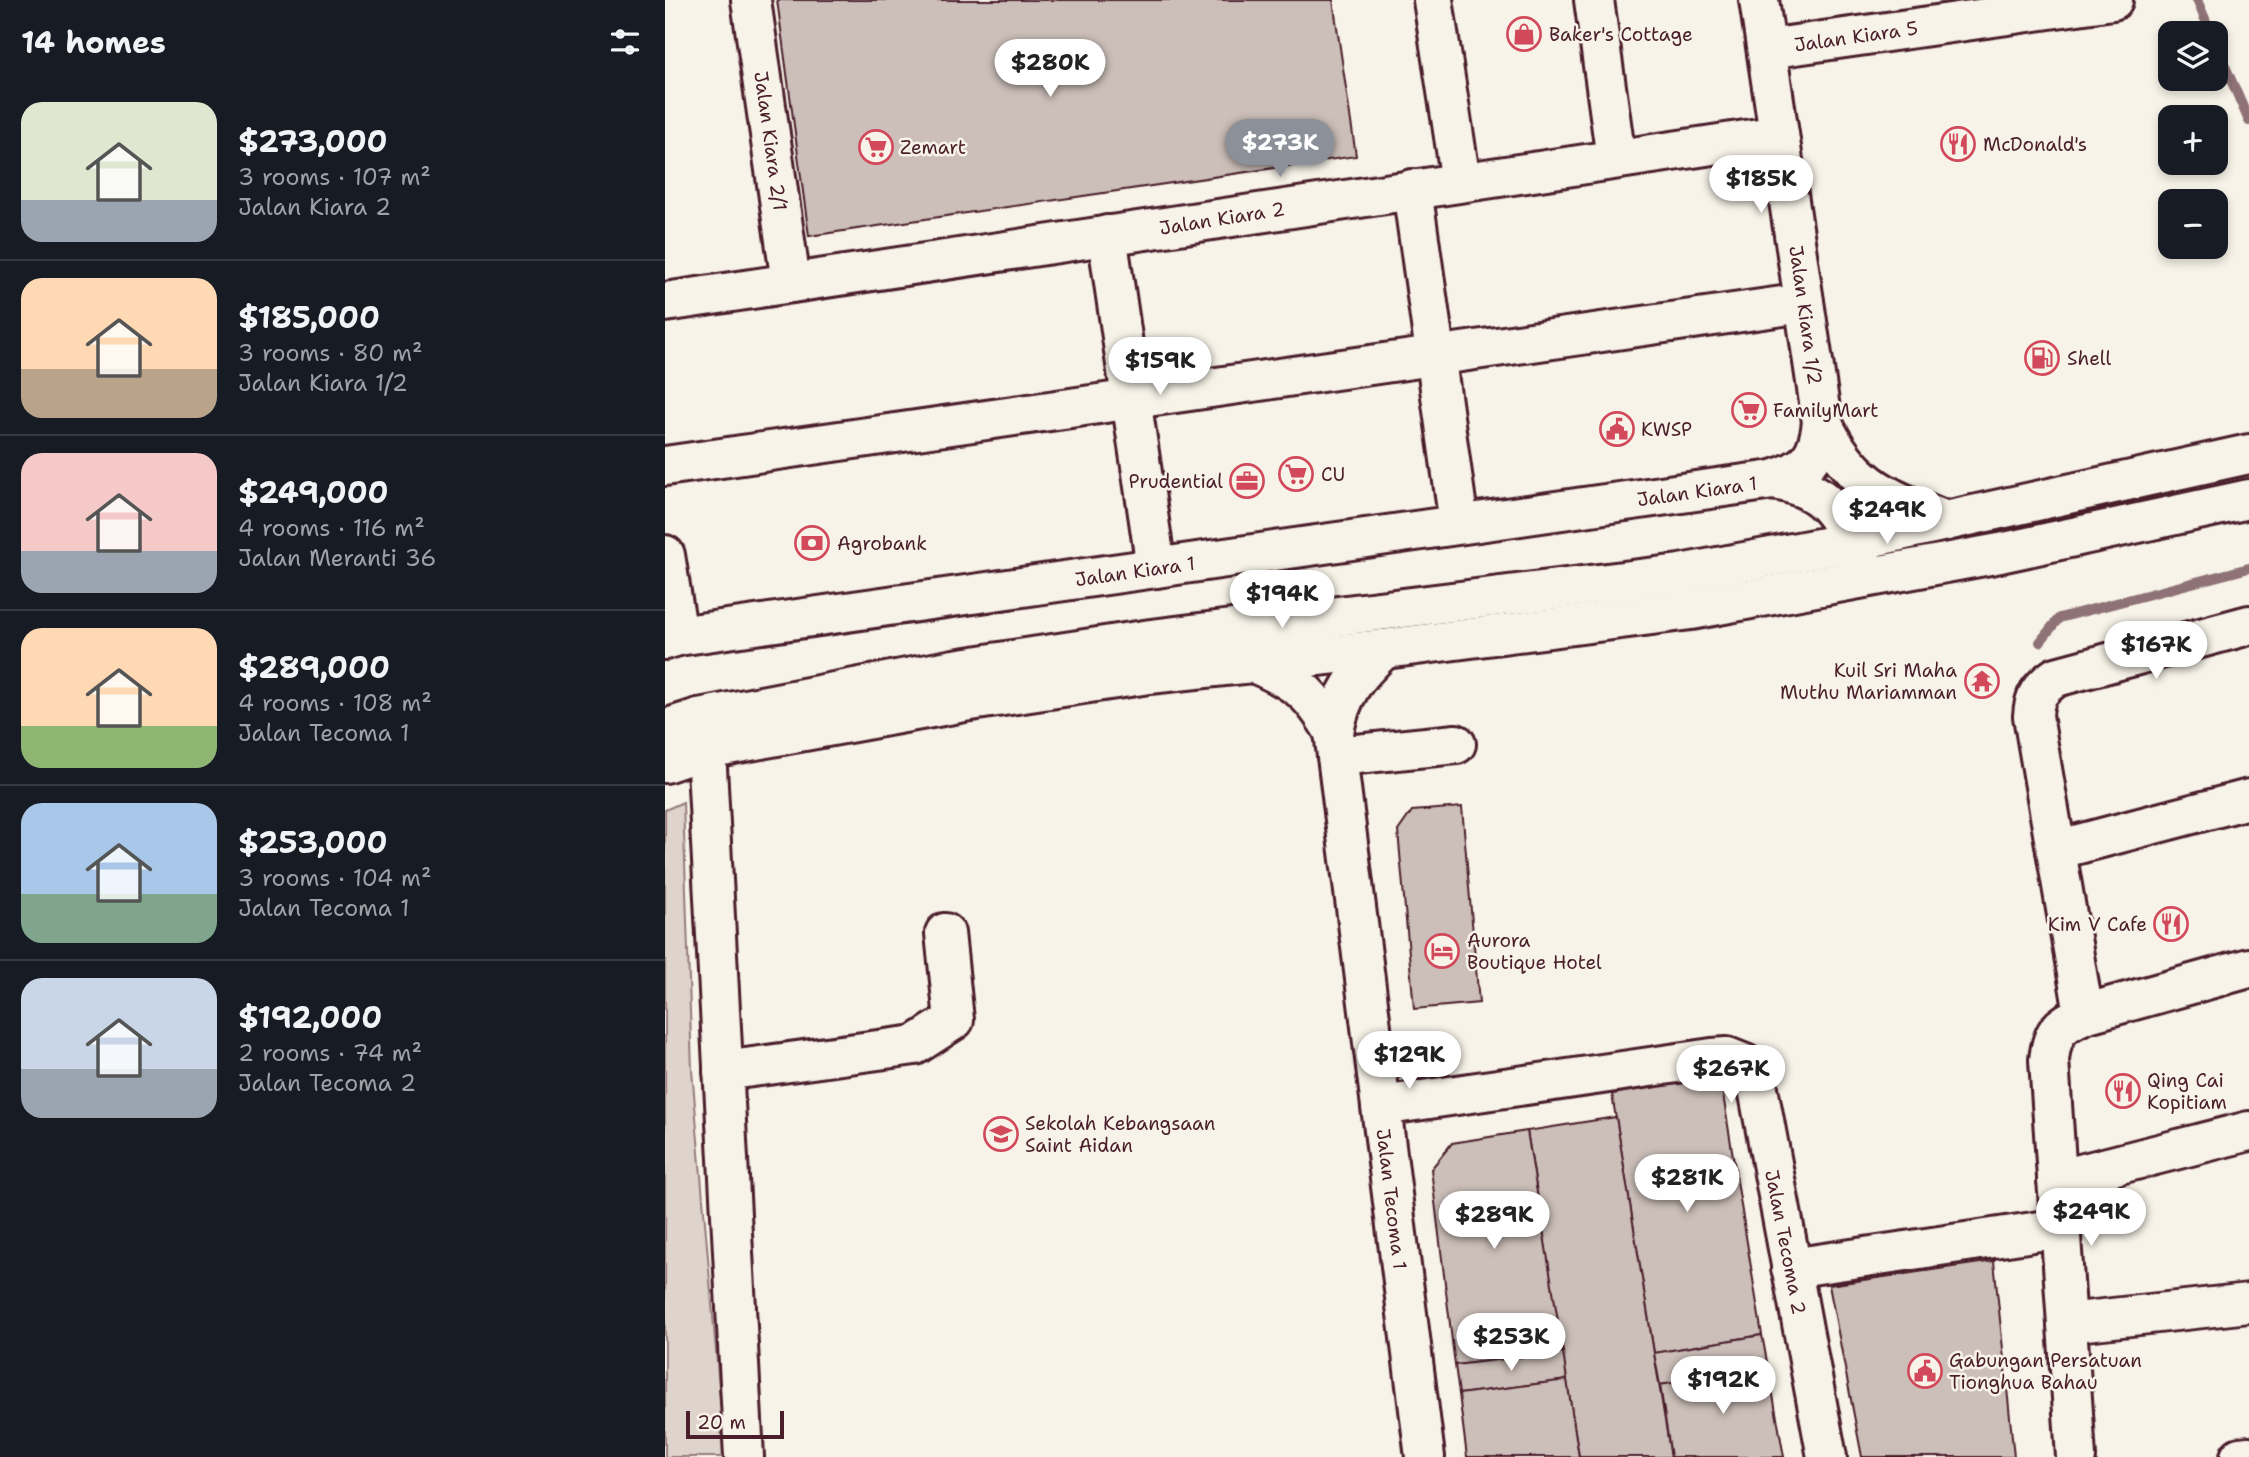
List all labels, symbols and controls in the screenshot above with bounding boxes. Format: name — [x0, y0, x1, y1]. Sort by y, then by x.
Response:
shop icon: Baker's Cottage — [1505, 15, 1543, 53]
street label: Jalan Kiara 5 — [1793, 15, 1920, 58]
map controls — [2158, 21, 2228, 259]
button: layers — [2158, 21, 2228, 91]
text: 14 homes — [21, 22, 166, 63]
place label: Baker's Cottage — [1549, 22, 1693, 47]
icon: filters — [606, 23, 644, 61]
pin: $280K — [1001, 40, 1099, 99]
text: $280K — [1011, 47, 1089, 77]
street label: Jalan Kiara 2/1 — [748, 70, 793, 212]
button: + — [2158, 105, 2228, 175]
pin: $273K — [1231, 120, 1329, 179]
text: $273,000 — [238, 121, 388, 162]
restaurant icon: McDonald's — [1939, 125, 1977, 163]
text: $273K — [1241, 127, 1319, 157]
supermarket icon: Zemart — [857, 128, 895, 166]
icon: home — [77, 130, 161, 214]
place label: McDonald's — [1983, 132, 2087, 157]
place label: Zemart — [900, 135, 966, 160]
pin: $185K — [1712, 156, 1810, 215]
text: 3 rooms · 107 m² — [238, 162, 431, 192]
text: $185K — [1725, 163, 1797, 193]
button: − — [2158, 189, 2228, 259]
text: Jalan Kiara 2 — [238, 192, 391, 222]
street label: Jalan Kiara 2 — [1158, 196, 1287, 241]
street label: Jalan Kiara 1/2 — [1783, 244, 1828, 386]
text: $185,000 — [238, 297, 380, 338]
icon: home — [77, 306, 161, 390]
text: 3 rooms · 80 m² — [238, 338, 423, 368]
pin: $159K — [1111, 338, 1209, 397]
fuel station icon: Shell — [2023, 339, 2061, 377]
text: $159K — [1124, 345, 1196, 375]
place label: Shell — [2067, 346, 2111, 371]
text: Jalan Kiara 1/2 — [238, 368, 408, 398]
supermarket icon: FamilyMart — [1730, 391, 1768, 429]
place label: FamilyMart — [1773, 398, 1879, 423]
public building icon: KWSP — [1598, 410, 1636, 448]
place label: KWSP — [1641, 417, 1692, 442]
supermarket icon: CU — [1277, 455, 1315, 493]
office icon: Prudential — [1228, 462, 1266, 500]
place label: CU — [1321, 462, 1345, 487]
place label: Prudential — [1129, 469, 1223, 494]
street label: Jalan Kiara 1 — [1635, 471, 1759, 512]
text: $249,000 — [238, 472, 389, 513]
icon: home — [77, 481, 161, 565]
pin: $249K — [1838, 486, 1936, 546]
text: $249K — [1848, 494, 1926, 524]
text: 4 rooms · 116 m² — [238, 513, 425, 543]
bank icon: Agrobank — [793, 524, 831, 562]
place label: Agrobank — [837, 531, 927, 556]
text: Jalan Meranti 36 — [238, 543, 436, 573]
street label: Jalan Kiara 1 — [1073, 551, 1197, 592]
pin: $194K — [1233, 570, 1331, 630]
text: $194K — [1246, 578, 1318, 608]
pin: $167K — [2107, 622, 2205, 681]
text: $167K — [2120, 629, 2192, 659]
text: $289,000 — [238, 647, 390, 688]
icon: home — [77, 656, 161, 740]
place label: Kuil Sri Maha Muthu Mariamman — [1780, 658, 1957, 705]
temple icon: Kuil Sri Maha Muthu Mariamman — [1963, 662, 2001, 700]
text: 4 rooms · 108 m² — [238, 688, 432, 718]
text: Jalan Tecoma 1 — [238, 718, 410, 748]
text: $253,000 — [238, 822, 387, 863]
icon: home — [77, 831, 161, 915]
text: 3 rooms · 104 m² — [238, 863, 431, 893]
text: Jalan Tecoma 1 — [238, 893, 410, 923]
restaurant icon: Kim V Cafe — [2152, 905, 2190, 943]
place label: Kim V Cafe — [2048, 912, 2147, 937]
place label: Aurora Boutique Hotel — [1467, 928, 1602, 975]
hotel icon: Aurora Boutique Hotel — [1423, 932, 1461, 970]
text: $192,000 — [238, 997, 382, 1038]
icon: home — [77, 1006, 161, 1090]
pin: $129K — [1360, 1032, 1458, 1091]
text: 2 rooms · 74 m² — [238, 1038, 422, 1068]
text: $129K — [1373, 1039, 1445, 1069]
pin: $267K — [1682, 1046, 1780, 1105]
text: $267K — [1692, 1053, 1770, 1083]
text: Jalan Tecoma 2 — [238, 1068, 416, 1098]
place label: Qing Cai Kopitiam — [2147, 1068, 2227, 1115]
restaurant icon: Qing Cai Kopitiam — [2104, 1072, 2142, 1110]
place label: Sekolah Kebangsaan Saint Aidan — [1025, 1111, 1215, 1158]
school or university icon: Sekolah Kebangsaan Saint Aidan — [982, 1115, 1020, 1153]
street label: Jalan Tecoma 1 — [1370, 1127, 1413, 1271]
pin: $281K — [1638, 1154, 1736, 1214]
text: $281K — [1651, 1162, 1723, 1192]
street label: Jalan Tecoma 2 — [1759, 1168, 1812, 1317]
pin: $249K — [2042, 1188, 2140, 1248]
pin: $289K — [1445, 1192, 1543, 1251]
text: $249K — [2052, 1196, 2130, 1226]
text: $289K — [1455, 1199, 1533, 1229]
pin: $253K — [1462, 1314, 1560, 1373]
text: $253K — [1472, 1321, 1550, 1351]
place label: Gabungan Persatuan Tionghua Bahau — [1949, 1348, 2142, 1395]
public building icon: Gabungan Persatuan Tionghua Bahau — [1906, 1352, 1944, 1390]
pin: $192K — [1674, 1356, 1772, 1416]
text: $192K — [1687, 1364, 1759, 1394]
scale bar — [686, 1408, 784, 1440]
text: 20 m — [697, 1410, 746, 1435]

